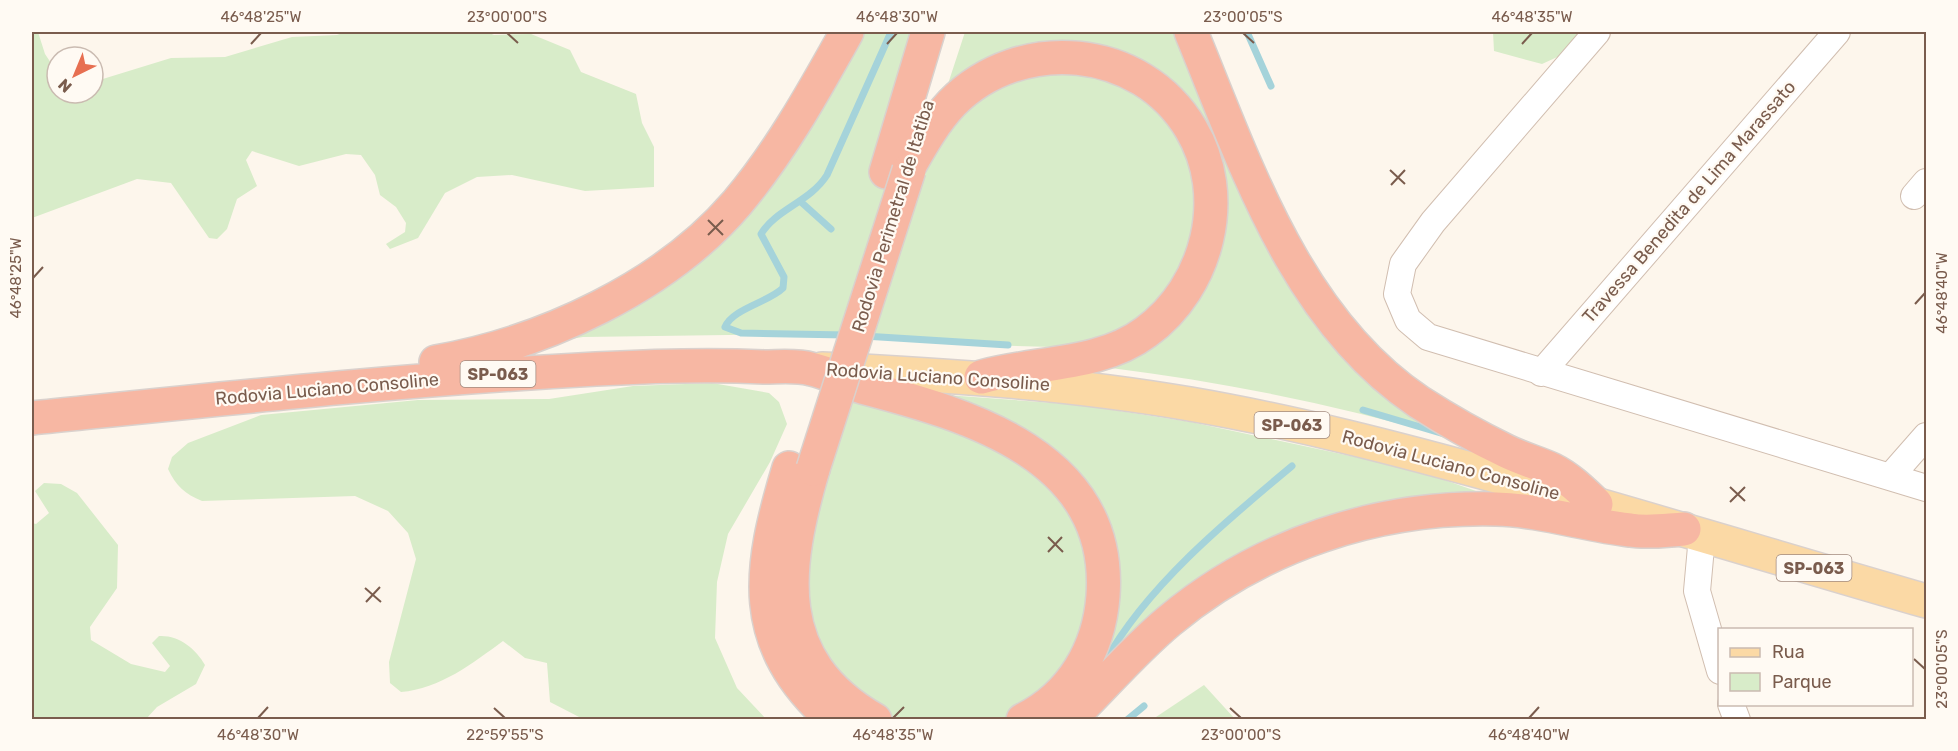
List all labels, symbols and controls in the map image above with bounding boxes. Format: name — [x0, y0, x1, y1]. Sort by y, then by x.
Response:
text: 46°48'25"W — [220, 8, 302, 26]
text: 23°00'00"S — [467, 8, 547, 26]
text: 46°48'30"W — [856, 8, 938, 26]
text: 23°00'05"S — [1203, 8, 1283, 26]
text: 46°48'35"W — [1491, 8, 1573, 26]
north arrow — [45, 45, 105, 105]
text: N — [54, 75, 76, 96]
street label: Travessa Benedita de Lima Marassato — [1578, 76, 1800, 328]
street label: Rodovia Perimetral de Itatiba — [847, 97, 939, 335]
text: 46°48'25"W — [7, 237, 25, 319]
text: 46°48'40"W — [1933, 252, 1951, 334]
street label: Rodovia Luciano Consoline — [825, 358, 1051, 396]
road number: SP-063 — [460, 361, 536, 387]
street label: Rodovia Luciano Consoline — [214, 368, 440, 410]
road number: SP-063 — [1254, 412, 1330, 438]
street label: Rodovia Luciano Consoline — [1340, 425, 1562, 505]
road number: SP-063 — [1776, 555, 1852, 581]
legend — [1718, 628, 1913, 706]
text: 23°00'05"S — [1933, 629, 1951, 709]
text: Rua — [1772, 641, 1805, 663]
text: Parque — [1772, 671, 1832, 693]
text: 46°48'30"W — [217, 726, 299, 744]
text: 22°59'55"S — [466, 726, 544, 744]
text: 46°48'35"W — [852, 726, 934, 744]
text: 23°00'00"S — [1201, 726, 1281, 744]
text: 46°48'40"W — [1488, 726, 1570, 744]

